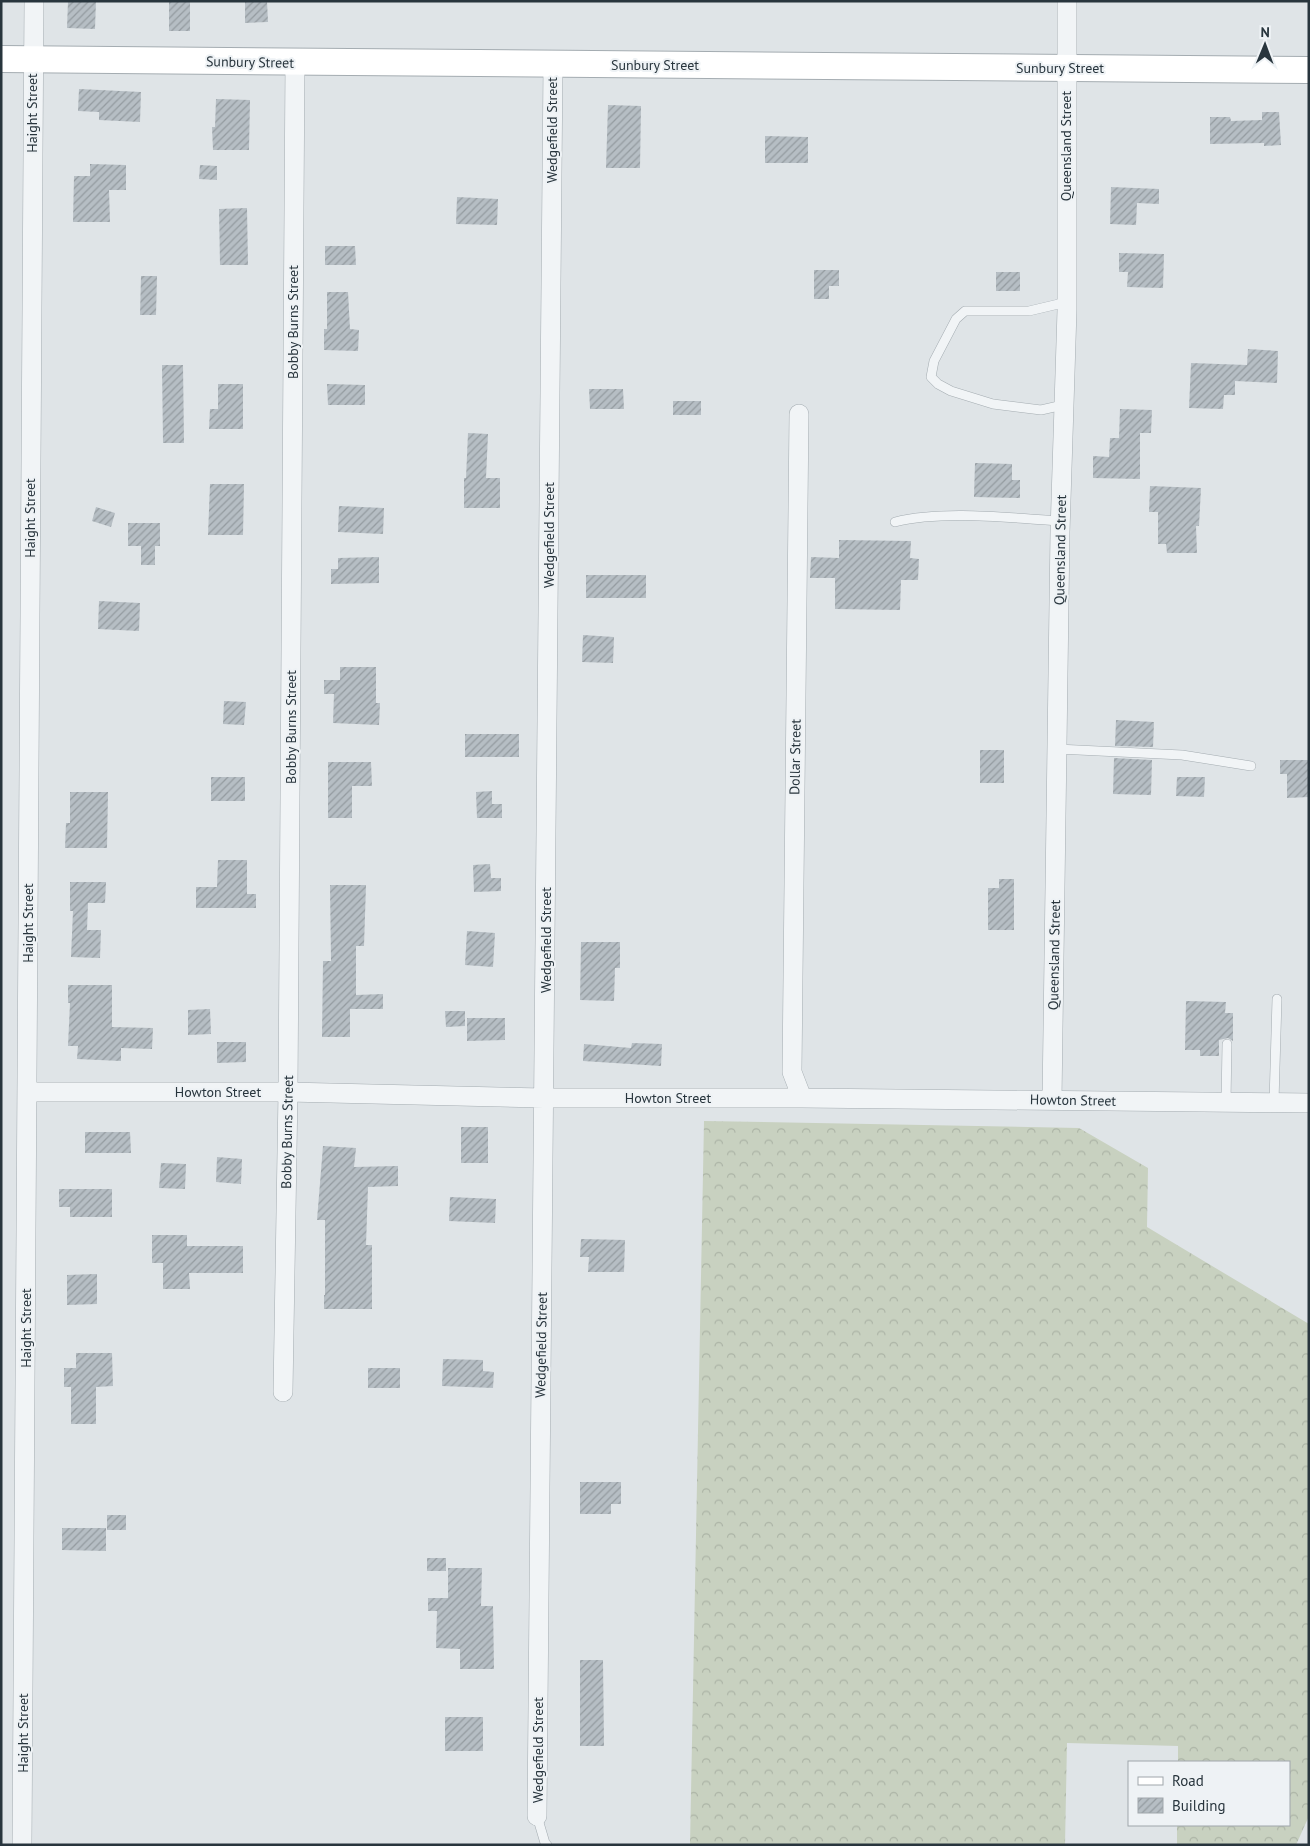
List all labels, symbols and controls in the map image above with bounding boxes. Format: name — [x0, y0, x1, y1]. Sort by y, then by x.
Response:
north arrow — [1240, 20, 1290, 70]
text: N — [1260, 23, 1270, 41]
street label: Sunbury Street — [206, 52, 294, 72]
street label: Sunbury Street — [611, 56, 699, 74]
street label: Sunbury Street — [1016, 59, 1104, 77]
street label: Haight Street — [23, 73, 41, 153]
street label: Wedgefield Street — [543, 77, 561, 183]
street label: Queensland Street — [1057, 91, 1075, 201]
street label: Bobby Burns Street — [284, 265, 302, 379]
street label: Haight Street — [21, 478, 39, 558]
street label: Wedgefield Street — [540, 482, 558, 588]
street label: Queensland Street — [1050, 494, 1070, 605]
street label: Bobby Burns Street — [282, 670, 300, 784]
street label: Dollar Street — [785, 719, 805, 795]
street label: Haight Street — [19, 883, 37, 963]
street label: Wedgefield Street — [537, 887, 555, 993]
street label: Queensland Street — [1044, 899, 1064, 1010]
street label: Bobby Burns Street — [277, 1075, 297, 1189]
street label: Howton Street — [175, 1083, 261, 1101]
street label: Howton Street — [625, 1089, 711, 1107]
street label: Howton Street — [1030, 1090, 1117, 1110]
street label: Haight Street — [17, 1288, 35, 1368]
street label: Wedgefield Street — [531, 1292, 551, 1398]
street label: Haight Street — [14, 1693, 32, 1773]
street label: Wedgefield Street — [529, 1697, 547, 1803]
legend — [1128, 1761, 1290, 1826]
text: Road — [1172, 1771, 1204, 1790]
text: Building — [1172, 1796, 1226, 1815]

